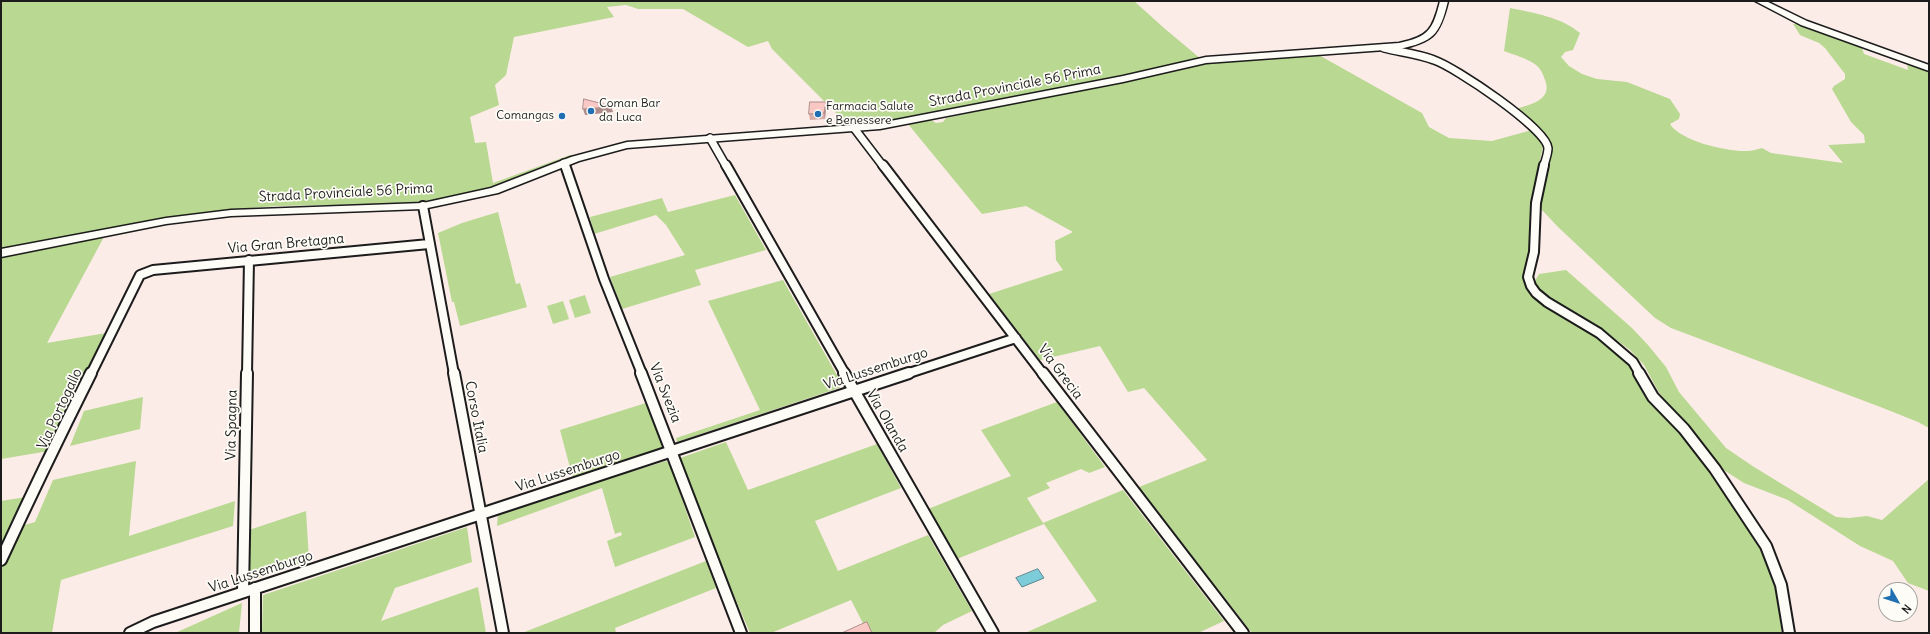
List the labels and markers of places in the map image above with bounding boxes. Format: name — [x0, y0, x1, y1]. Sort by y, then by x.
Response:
place label: Coman Bar da Luca — [599, 97, 660, 125]
place label: Farmacia Salute e Benessere — [826, 100, 913, 128]
marker: Coman Bar da Luca — [586, 106, 596, 116]
place label: Comangas — [496, 109, 554, 123]
marker: Farmacia Salute e Benessere — [813, 109, 823, 119]
marker: Comangas — [557, 111, 567, 121]

